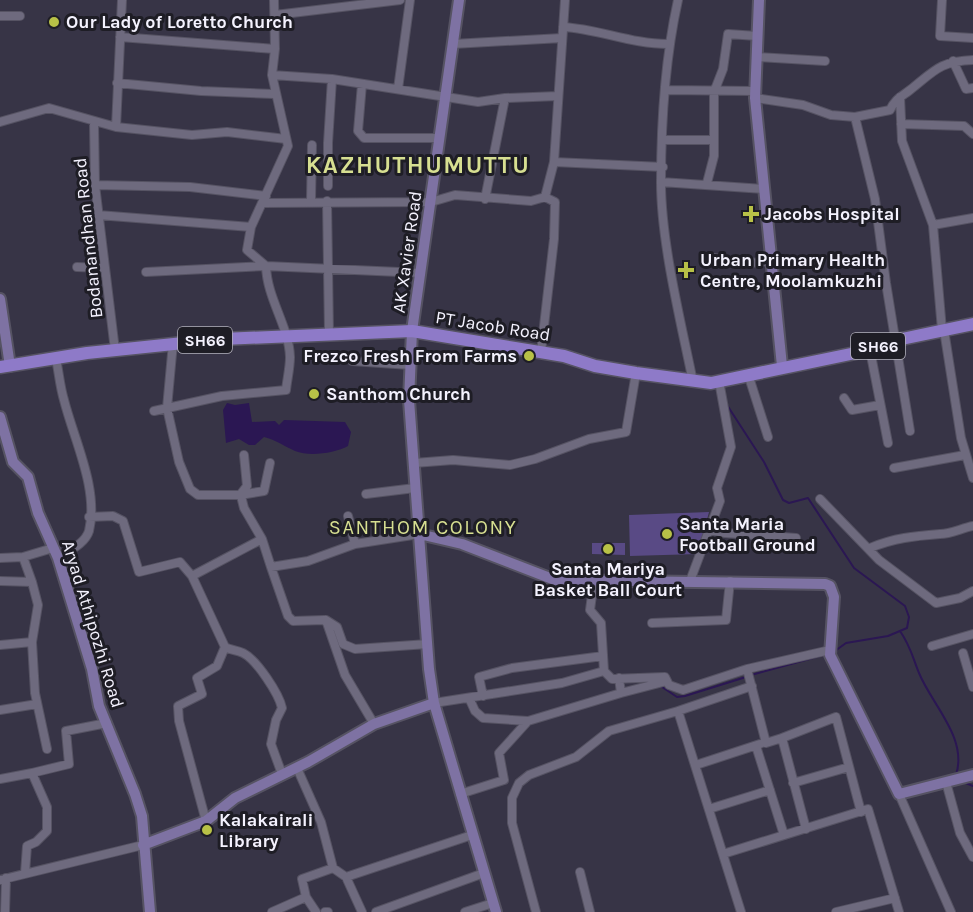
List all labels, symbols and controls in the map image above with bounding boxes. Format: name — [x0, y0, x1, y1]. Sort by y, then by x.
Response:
place label: Our Lady of Loretto Church — [66, 11, 293, 33]
marker: Our Lady of Loretto Church — [47, 15, 61, 29]
district label: KAZHUTHUMUTTU — [306, 151, 530, 179]
street label: Bodanandhan Road — [69, 157, 107, 319]
street label: AK Xavier Road — [388, 190, 426, 314]
place label: Jacobs Hospital — [764, 203, 900, 225]
marker: Jacobs Hospital — [742, 205, 760, 223]
place label: Urban Primary Health Centre, Moolamkuzhi — [700, 249, 885, 292]
marker: Urban Primary Health Centre, Moolamkuzhi — [677, 261, 695, 279]
street label: PT Jacob Road — [434, 306, 552, 346]
road number: SH66 — [178, 327, 232, 353]
road number: SH66 — [851, 333, 905, 359]
place label: Frezco Fresh From Farms — [303, 345, 517, 367]
marker: Frezco Fresh From Farms — [522, 349, 536, 363]
place label: Santhom Church — [326, 383, 471, 405]
marker: Santhom Church — [307, 387, 321, 401]
place label: Santa Maria Football Ground — [679, 513, 816, 556]
district label: SANTHOM COLONY — [329, 516, 517, 539]
marker: Santa Maria Football Ground — [660, 527, 674, 541]
street label: Aryad Athipozhi Road — [57, 537, 129, 711]
marker: Santa Mariya Basket Ball Court — [601, 542, 615, 556]
place label: Santa Mariya Basket Ball Court — [534, 558, 682, 601]
place label: Kalakairali Library — [219, 809, 313, 852]
marker: Kalakairali Library — [200, 823, 214, 837]

